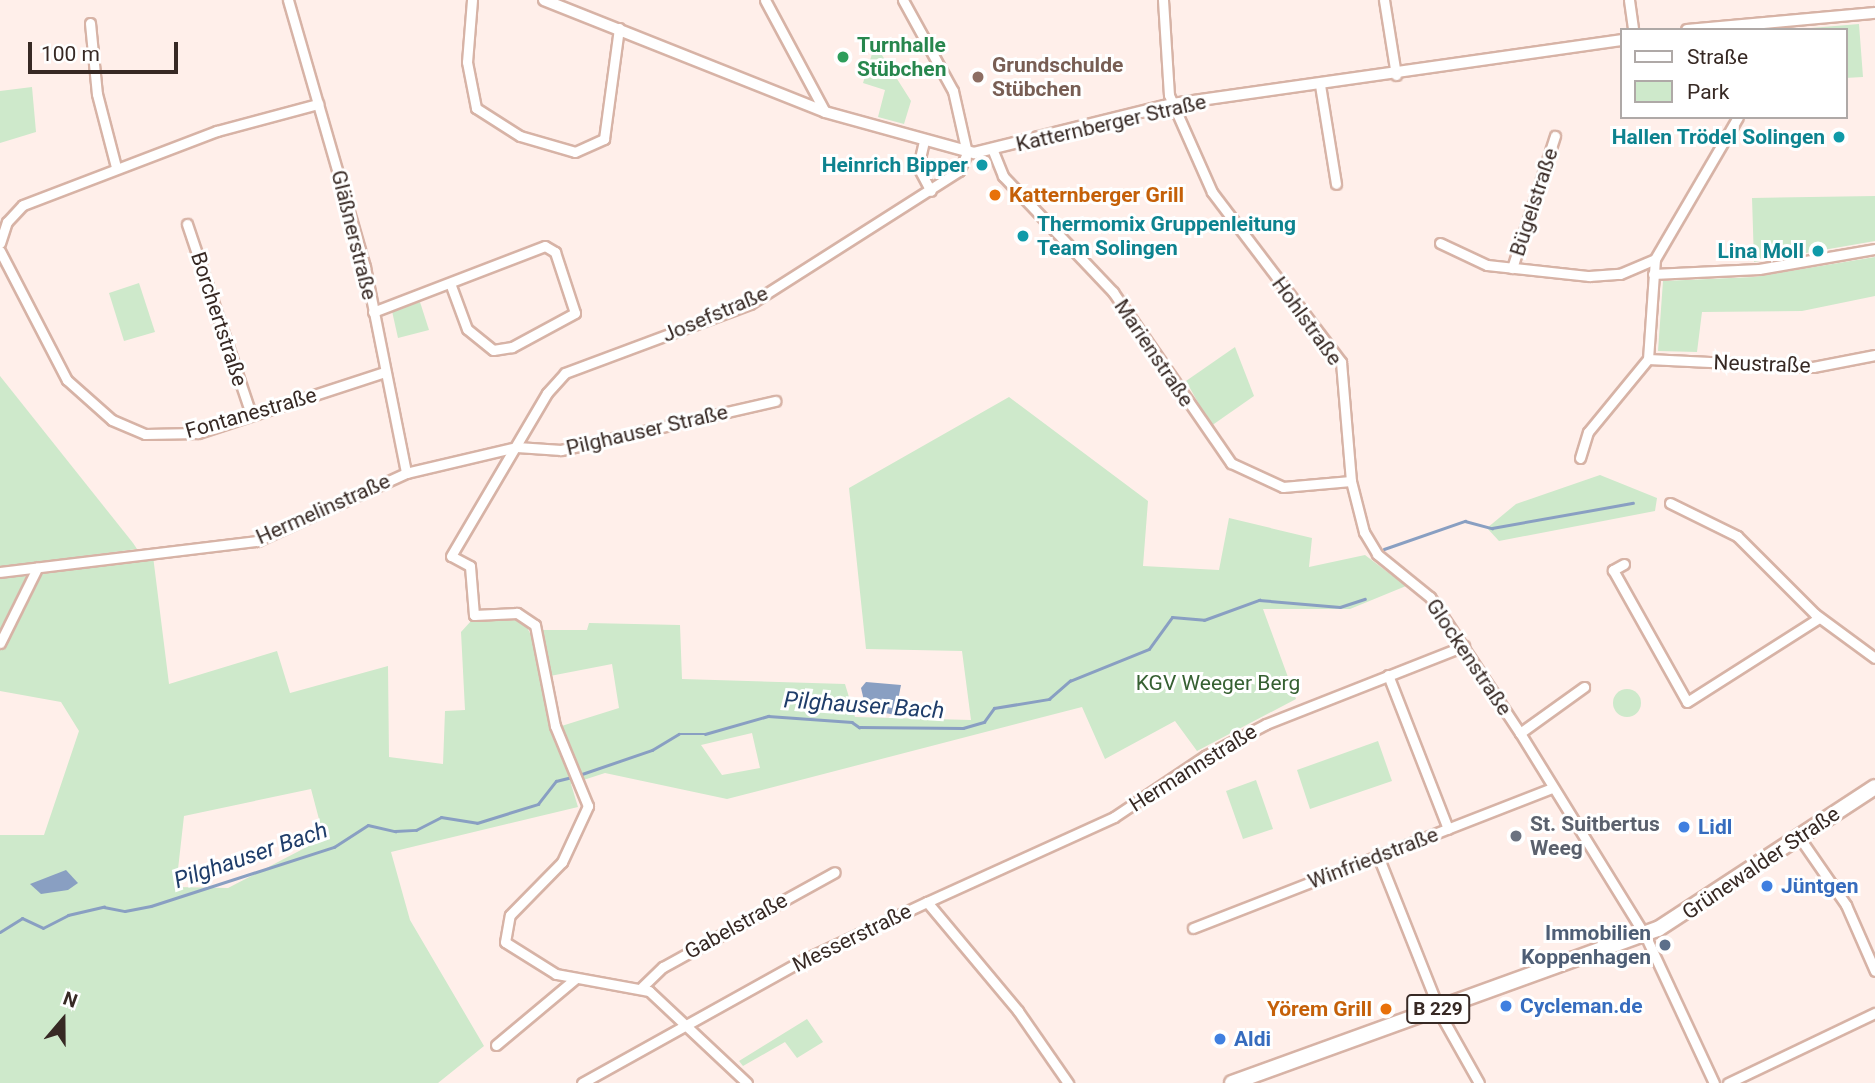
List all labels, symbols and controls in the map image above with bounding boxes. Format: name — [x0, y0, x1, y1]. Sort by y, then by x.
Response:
scale bar — [32, 28, 182, 72]
legend — [1619, 28, 1847, 119]
place label: Turnhalle Stübchen — [857, 32, 946, 82]
text: 100 m — [41, 42, 100, 66]
text: Straße — [1687, 45, 1748, 69]
marker: Turnhalle Stübchen — [835, 49, 851, 65]
place label: Grundschulde Stübchen — [992, 52, 1123, 102]
marker: Grundschulde Stübchen — [970, 69, 986, 85]
text: Park — [1687, 80, 1729, 104]
street label: Katternberger Straße — [1013, 89, 1209, 157]
place label: Hallen Trödel Solingen — [1611, 124, 1825, 150]
marker: Hallen Trödel Solingen — [1831, 129, 1847, 145]
street label: Bügelstraße — [1505, 145, 1563, 259]
place label: Heinrich Bipper — [822, 152, 968, 178]
marker: Heinrich Bipper — [974, 157, 990, 173]
street label: Gläßnerstraße — [326, 168, 382, 302]
place label: Katternberger Grill — [1009, 182, 1184, 208]
marker: Katternberger Grill — [987, 187, 1003, 203]
place label: Thermomix Gruppenleitung Team Solingen — [1037, 211, 1296, 261]
marker: Thermomix Gruppenleitung Team Solingen — [1015, 228, 1031, 244]
place label: Lina Moll — [1717, 238, 1804, 264]
marker: Lina Moll — [1810, 243, 1826, 259]
street label: Borchertstraße — [185, 249, 253, 389]
street label: Hohlstraße — [1267, 272, 1347, 370]
street label: Josefstraße — [658, 280, 772, 348]
street label: Marienstraße — [1109, 294, 1199, 412]
street label: Neustraße — [1713, 350, 1811, 378]
street label: Fontanestraße — [182, 382, 320, 444]
street label: Pilghauser Straße — [564, 399, 730, 461]
street label: Hermelinstraße — [252, 468, 394, 550]
street label: Glockenstraße — [1421, 594, 1517, 720]
park label: KGV Weeger Berg — [1136, 670, 1300, 696]
water label: Pilghauser Bach — [783, 687, 945, 725]
street label: Hermannstraße — [1125, 719, 1261, 817]
street label: Grünewalder Straße — [1678, 801, 1844, 925]
place label: St. Suitbertus Weeg — [1530, 811, 1660, 861]
place label: Lidl — [1698, 814, 1732, 840]
water label: Pilghauser Bach — [171, 817, 331, 895]
marker: Lidl — [1676, 819, 1692, 835]
street label: Winfriedstraße — [1304, 822, 1442, 894]
marker: St. Suitbertus Weeg — [1508, 828, 1524, 844]
place label: Jüntgen — [1781, 873, 1858, 899]
marker: Jüntgen — [1759, 878, 1775, 894]
street label: Gabelstraße — [680, 888, 792, 964]
street label: Messerstraße — [789, 898, 915, 978]
place label: Immobilien Koppenhagen — [1521, 920, 1651, 970]
marker: Immobilien Koppenhagen — [1657, 937, 1673, 953]
north arrow — [28, 985, 98, 1055]
text: N — [60, 987, 81, 1013]
road number: B 229 — [1405, 993, 1471, 1024]
place label: Cycleman.de — [1520, 993, 1642, 1019]
place label: Yörem Grill — [1267, 996, 1372, 1022]
marker: Cycleman.de — [1498, 998, 1514, 1014]
marker: Yörem Grill — [1378, 1001, 1394, 1017]
place label: Aldi — [1234, 1026, 1271, 1052]
marker: Aldi — [1212, 1031, 1228, 1047]

